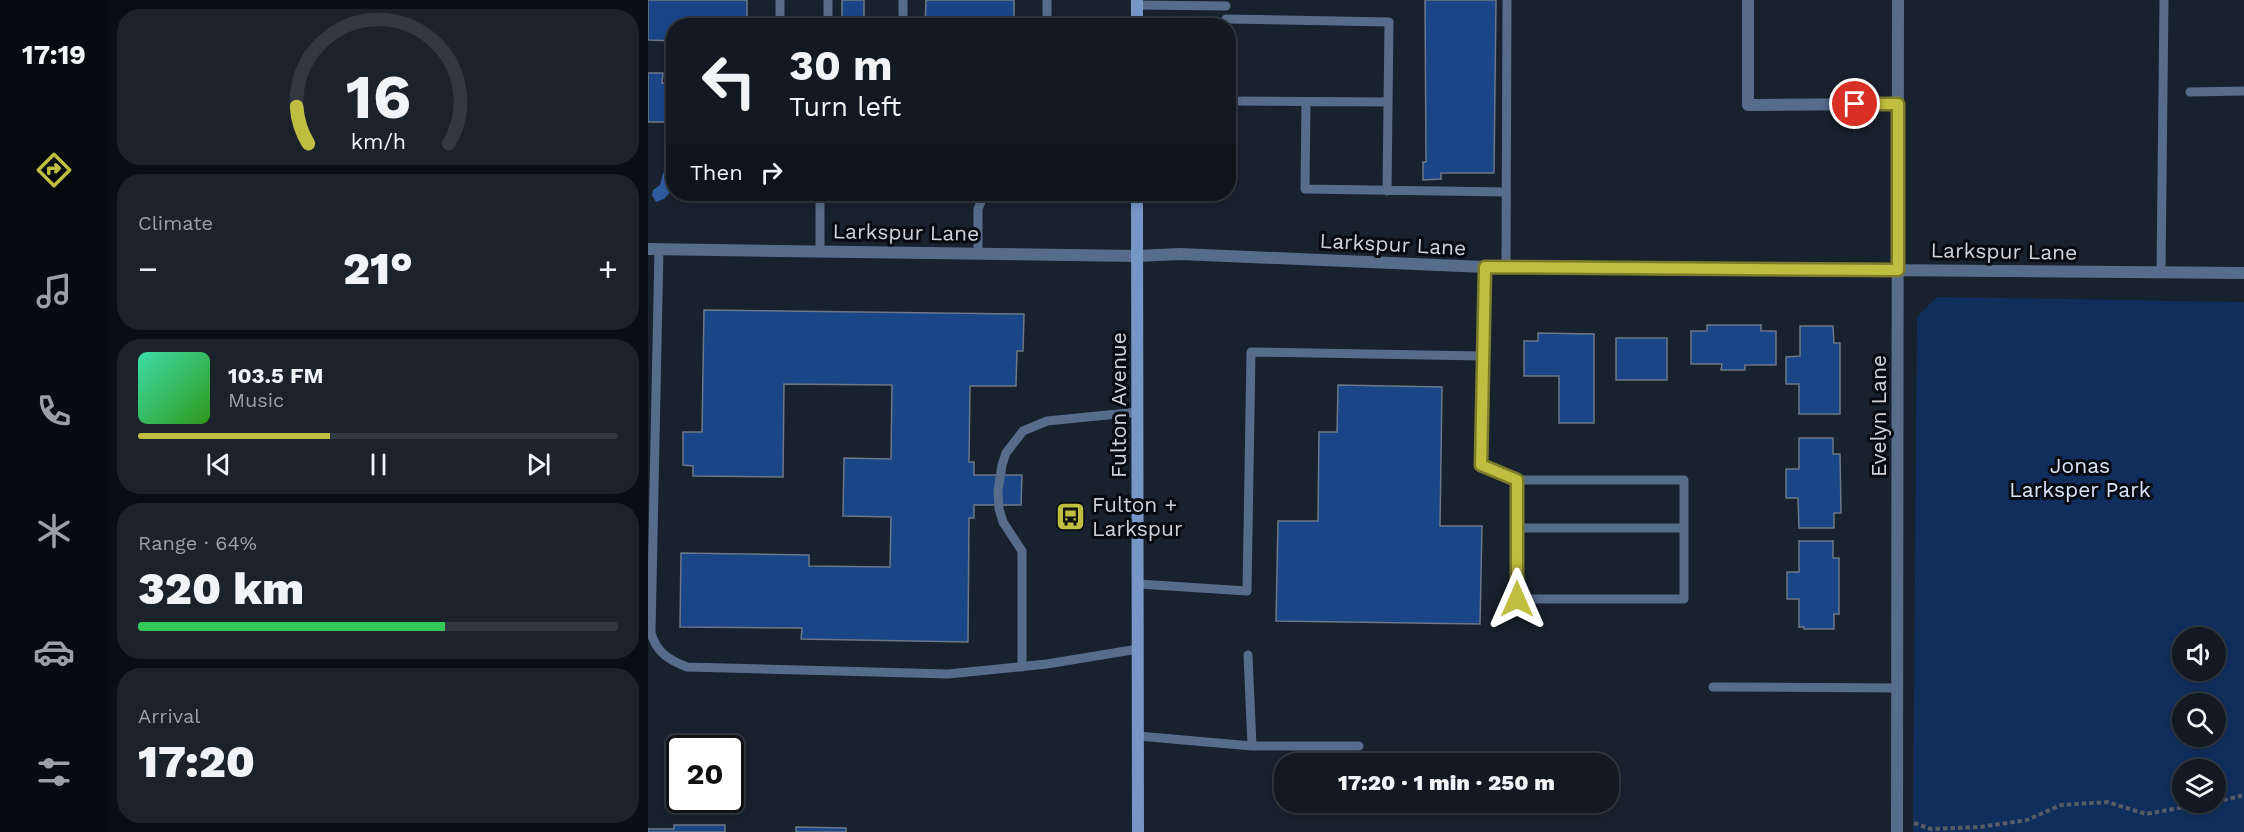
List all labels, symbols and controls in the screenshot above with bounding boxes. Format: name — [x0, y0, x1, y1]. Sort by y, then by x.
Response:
text: 17:19 — [22, 39, 86, 71]
text: 30 m — [789, 41, 893, 90]
icon: left — [690, 42, 768, 120]
text: 16 — [345, 60, 411, 133]
pin — [1829, 78, 1880, 129]
icon: arrive — [1838, 87, 1871, 120]
text: Turn left — [789, 91, 901, 123]
text: km/h — [350, 129, 406, 154]
icon: directions — [33, 149, 75, 191]
icon: right — [755, 156, 788, 189]
text: Then — [690, 160, 743, 185]
text: Climate — [138, 211, 213, 235]
street label: Larkspur Lane — [832, 218, 980, 246]
street label: Larkspur Lane — [1319, 228, 1467, 260]
street label: Larkspur Lane — [1930, 237, 2078, 265]
text: 21° — [343, 242, 413, 295]
text: − — [138, 249, 158, 288]
text: + — [598, 249, 618, 288]
icon: music — [33, 270, 75, 312]
street label: Fulton Avenue — [1106, 332, 1131, 478]
street label: Evelyn Lane — [1866, 355, 1891, 477]
text: 103.5 FM — [228, 363, 324, 388]
text: Music — [228, 388, 284, 412]
icon: phone — [33, 390, 75, 432]
icon: previous — [202, 448, 235, 481]
icon: pause — [362, 448, 395, 481]
icon: next — [522, 448, 555, 481]
park label: Jonas Larksper Park — [2009, 453, 2151, 502]
place label: Fulton + Larkspur — [1092, 492, 1183, 541]
bus stop icon: Fulton + Larkspur — [1055, 500, 1087, 532]
icon: climate — [33, 510, 75, 552]
text: Range · 64% — [138, 531, 257, 555]
text: 320 km — [138, 562, 304, 615]
position arrow — [1485, 567, 1549, 631]
map controls — [2172, 627, 2226, 813]
button: sound — [2172, 627, 2226, 681]
icon: car — [33, 631, 75, 673]
button: search — [2172, 693, 2226, 747]
text: Arrival — [138, 704, 200, 728]
text: 17:20 — [138, 735, 255, 788]
speed limit sign: 20 — [666, 735, 744, 813]
icon: filters — [33, 751, 75, 793]
button: layers — [2172, 759, 2226, 813]
text: 17:20 · 1 min · 250 m — [1338, 770, 1555, 795]

